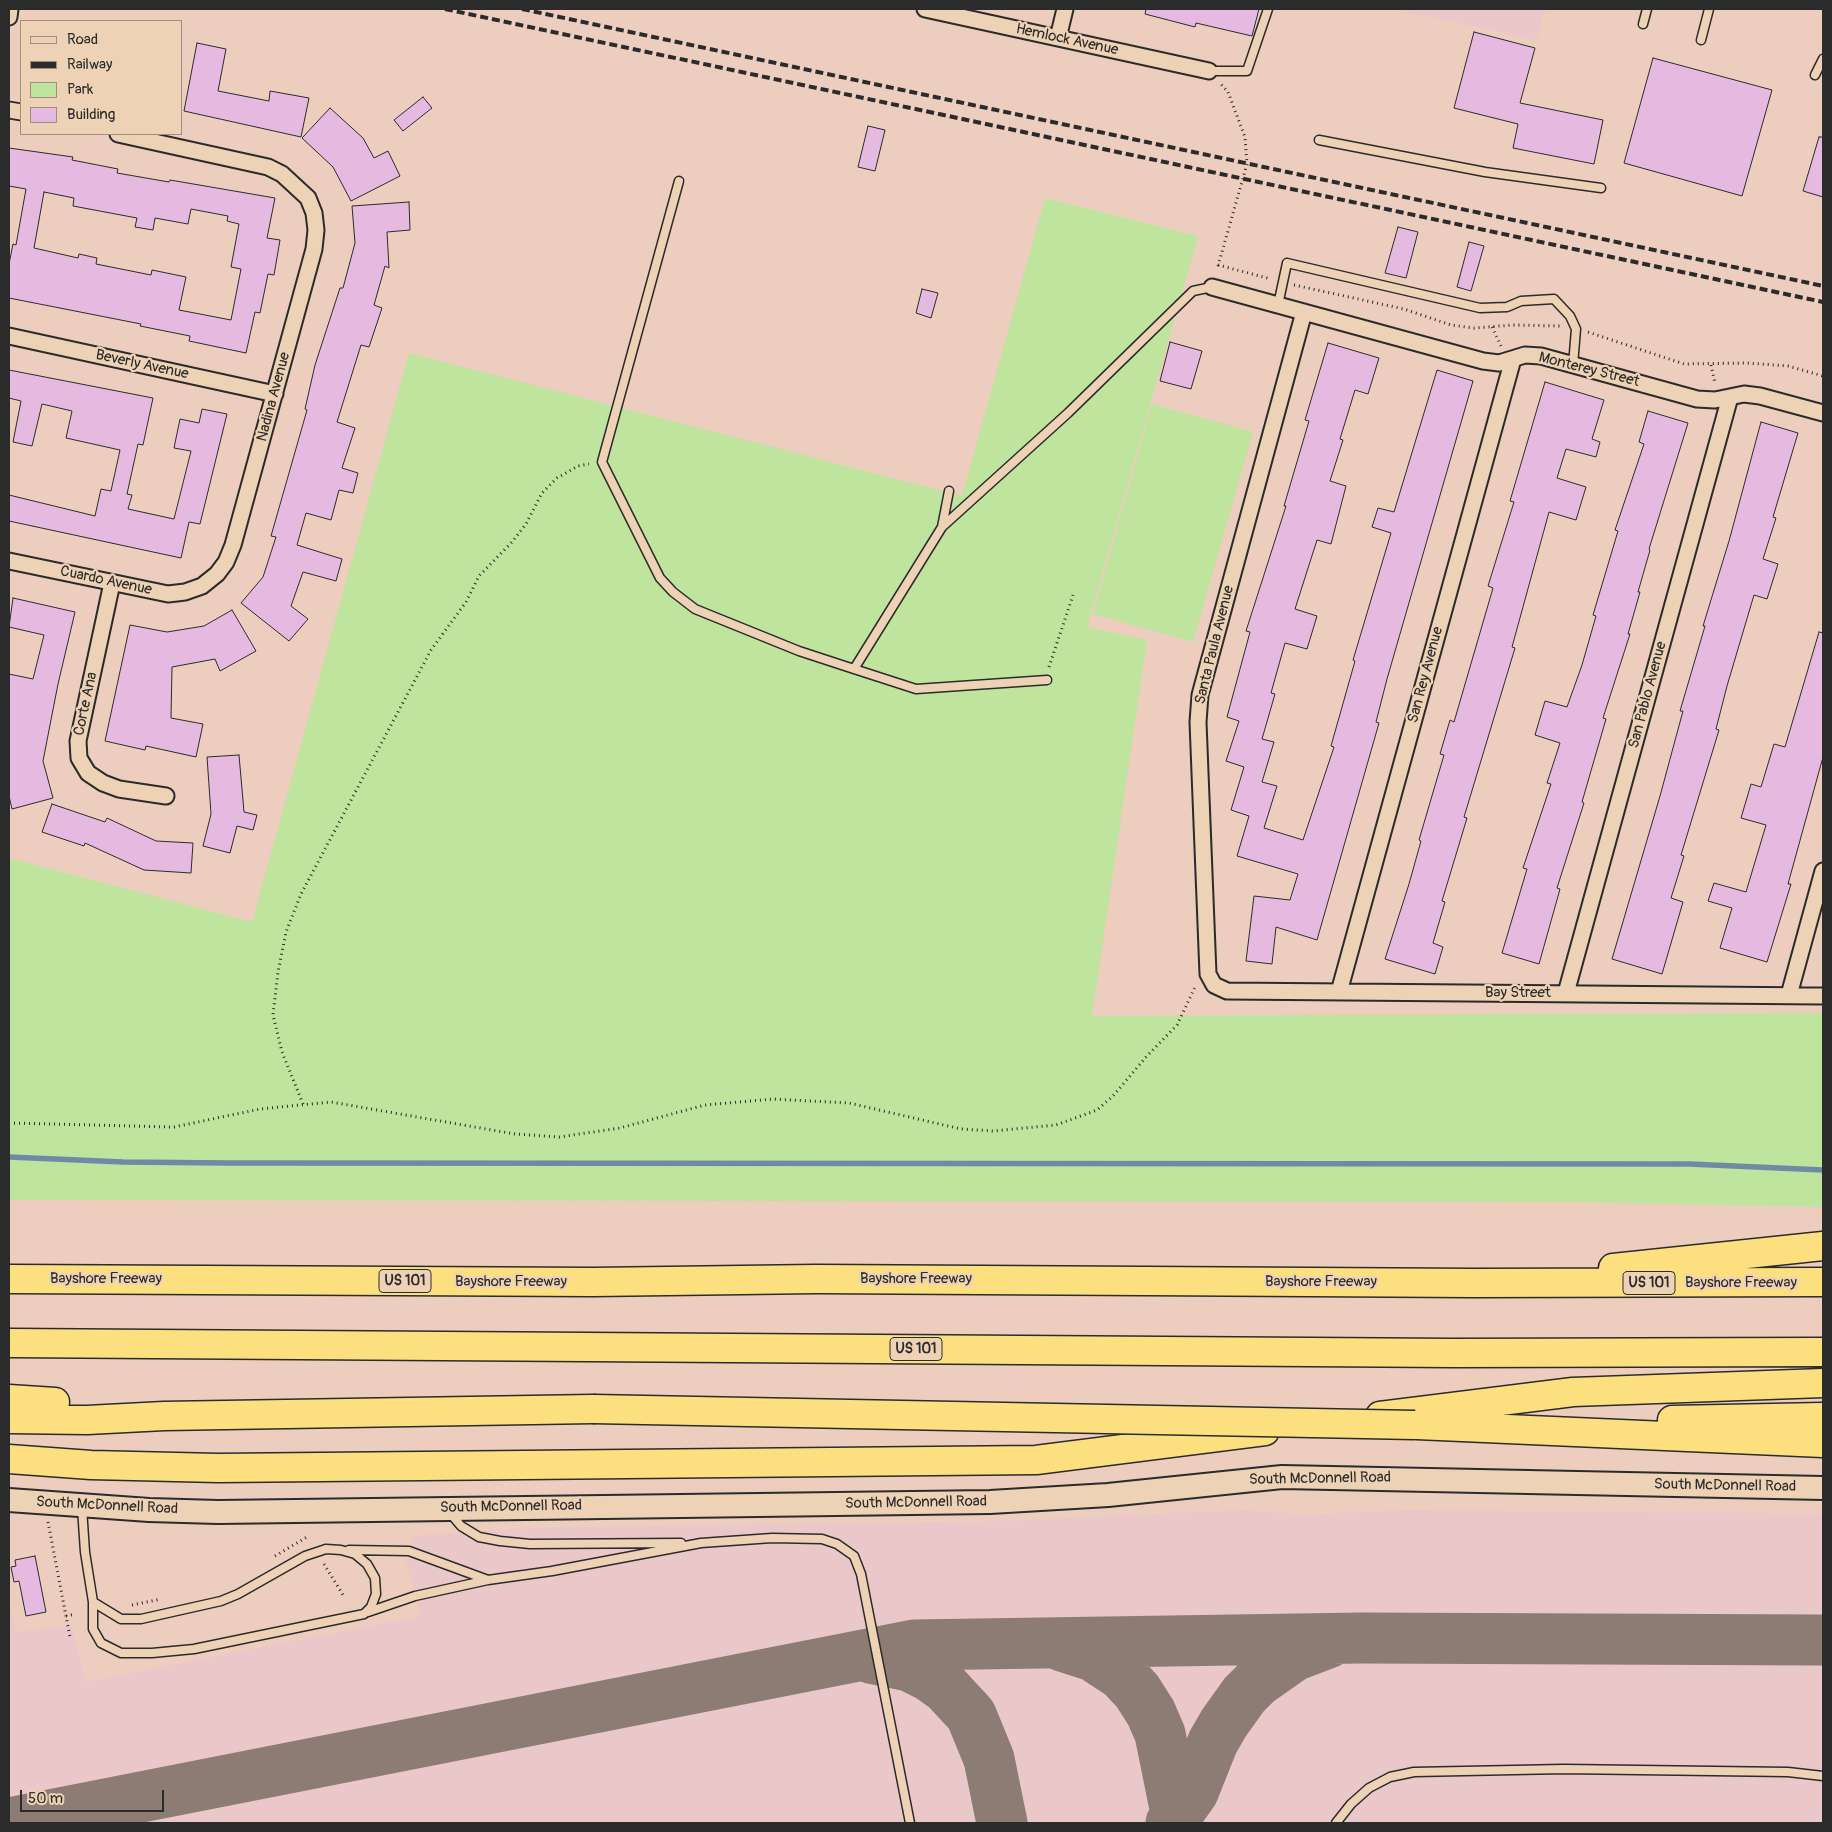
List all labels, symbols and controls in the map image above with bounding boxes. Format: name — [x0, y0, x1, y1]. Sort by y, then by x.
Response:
legend — [20, 20, 182, 135]
street label: Hemlock Avenue — [1014, 20, 1120, 60]
text: Road — [67, 30, 98, 49]
text: Railway — [67, 55, 112, 74]
text: Park — [67, 80, 93, 99]
text: Building — [67, 105, 115, 124]
street label: Beverly Avenue — [94, 346, 190, 384]
street label: Monterey Street — [1537, 349, 1641, 391]
street label: Nadina Avenue — [253, 350, 295, 444]
street label: Cuardo Avenue — [58, 562, 154, 600]
street label: Santa Paula Avenue — [1192, 584, 1238, 706]
street label: San Rey Avenue — [1405, 625, 1447, 725]
street label: San Pablo Avenue — [1625, 640, 1671, 750]
street label: Corte Ana — [70, 671, 102, 737]
street label: Bay Street — [1485, 984, 1551, 1002]
street label: Bayshore Freeway — [50, 1270, 162, 1288]
road number: US 101 — [379, 1270, 431, 1292]
street label: Bayshore Freeway — [860, 1270, 972, 1288]
road number: US 101 — [1623, 1272, 1675, 1295]
street label: Bayshore Freeway — [455, 1273, 567, 1291]
street label: Bayshore Freeway — [1265, 1273, 1377, 1291]
street label: Bayshore Freeway — [1685, 1274, 1797, 1292]
road number: US 101 — [890, 1338, 942, 1360]
street label: South McDonnell Road — [1249, 1469, 1391, 1489]
street label: South McDonnell Road — [1654, 1476, 1796, 1496]
street label: South McDonnell Road — [36, 1493, 178, 1519]
street label: South McDonnell Road — [845, 1493, 987, 1513]
street label: South McDonnell Road — [440, 1497, 582, 1517]
scale bar — [22, 1780, 166, 1812]
text: 50 m — [28, 1789, 63, 1808]

